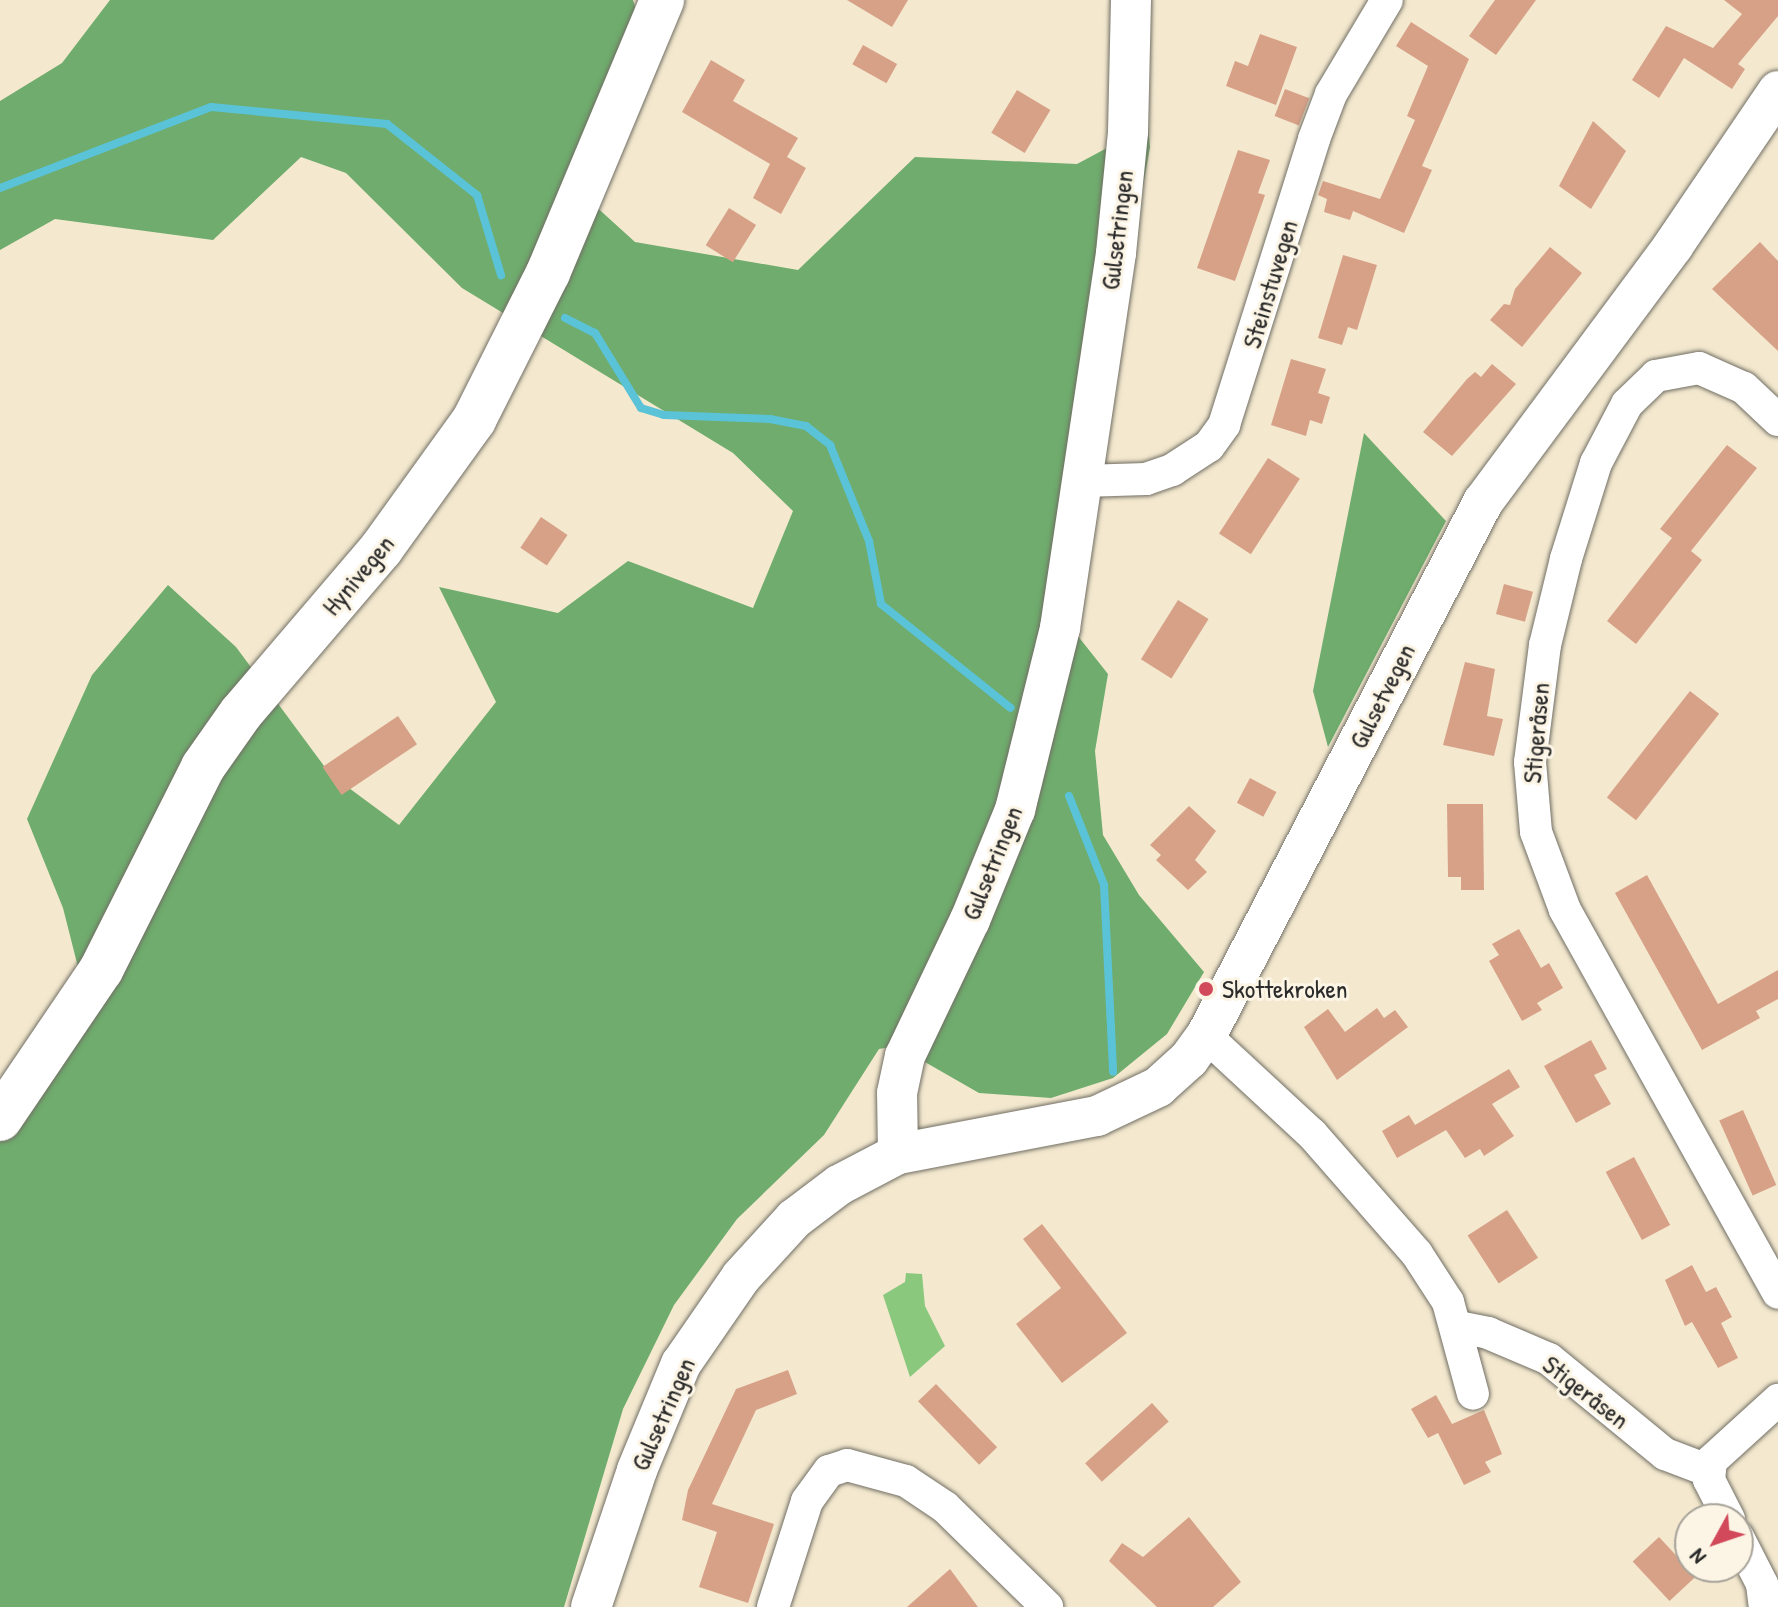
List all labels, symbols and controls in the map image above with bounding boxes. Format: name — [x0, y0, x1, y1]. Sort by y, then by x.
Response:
street label: Gulsetringen — [1094, 168, 1140, 292]
street label: Steinstuvegen — [1236, 216, 1304, 352]
street label: Hynivegen — [315, 529, 401, 621]
street label: Gulsetvegen — [1342, 638, 1422, 754]
street label: Stigeråsen — [1516, 681, 1556, 785]
street label: Gulsetringen — [955, 801, 1029, 925]
place label: Skottekroken — [1222, 973, 1348, 1005]
marker: Skottekroken — [1197, 980, 1215, 998]
street label: Stigeråsen — [1537, 1349, 1635, 1435]
street label: Gulsetringen — [624, 1353, 702, 1475]
north arrow — [1674, 1503, 1754, 1583]
text: N — [1682, 1543, 1712, 1571]

